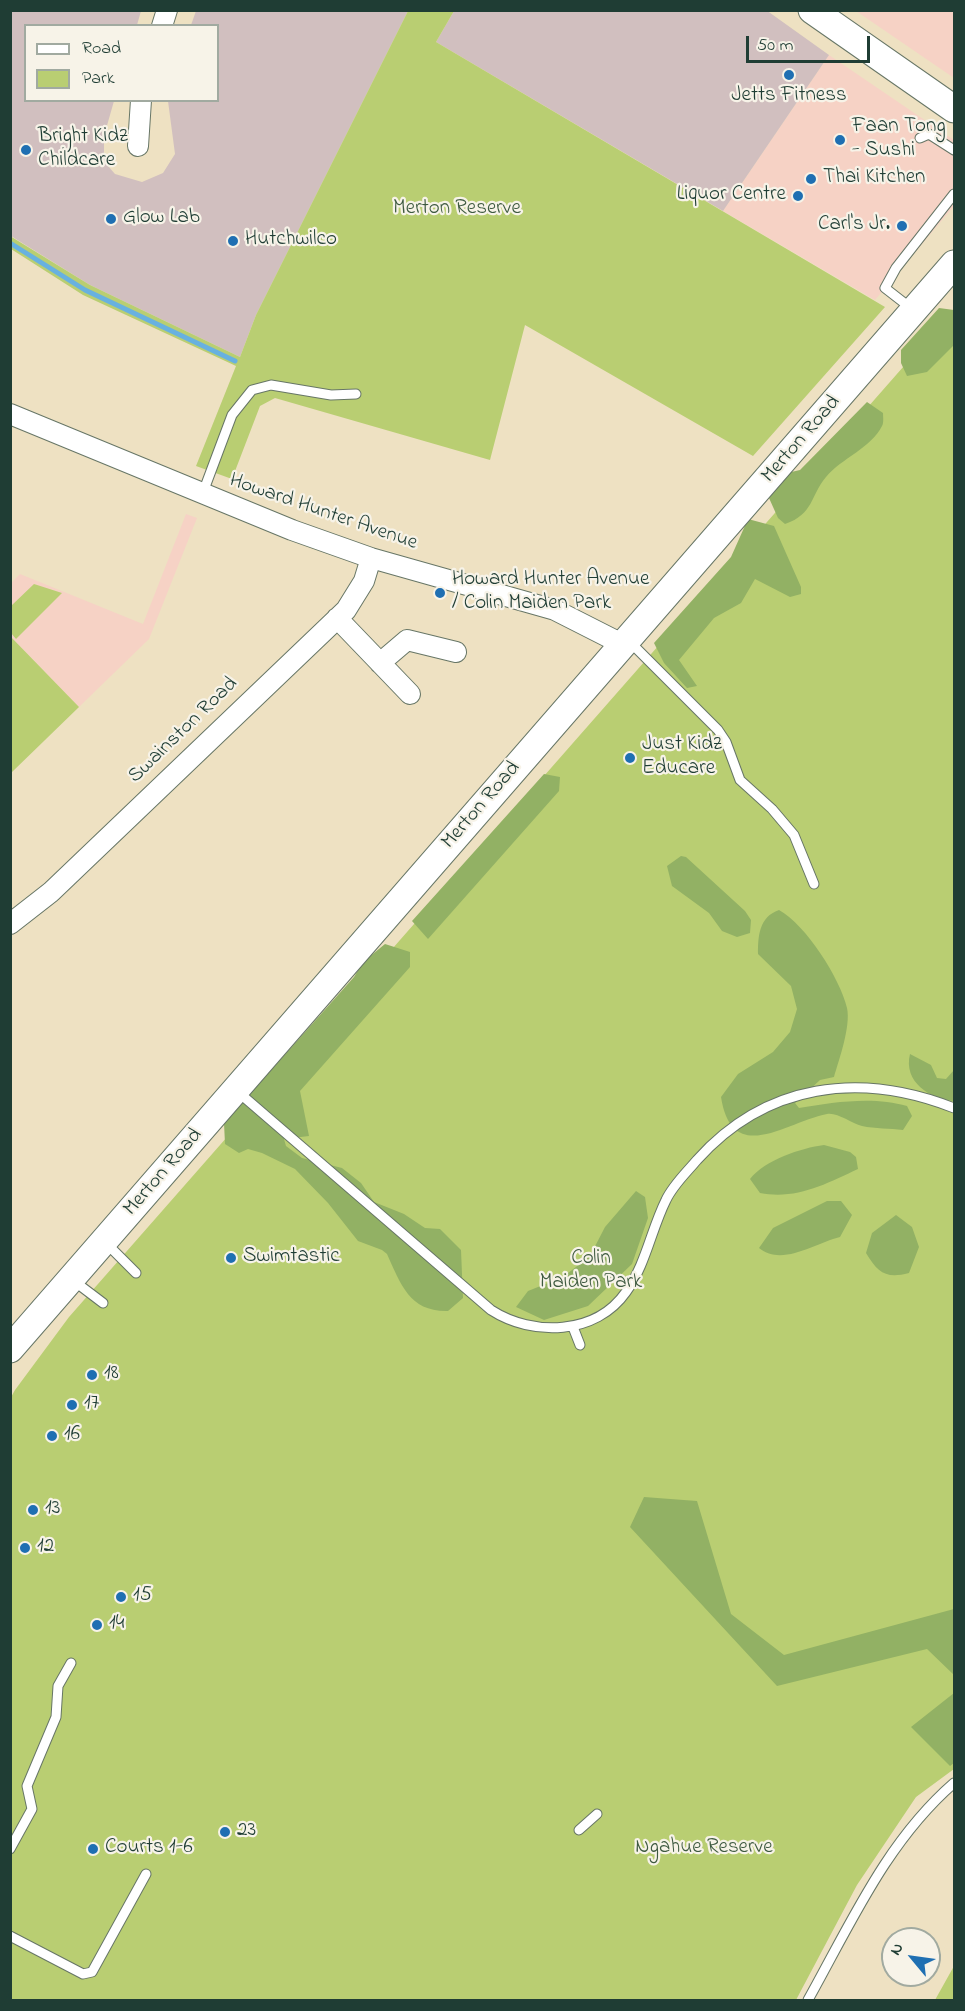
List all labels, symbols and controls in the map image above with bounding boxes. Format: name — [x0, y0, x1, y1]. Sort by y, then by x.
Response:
legend — [24, 24, 219, 102]
scale bar — [749, 24, 874, 62]
text: 50 m — [757, 33, 794, 59]
text: Road — [82, 36, 121, 62]
text: Park — [82, 66, 115, 92]
marker: Jetts Fitness — [782, 68, 796, 82]
place label: Jetts Fitness — [731, 84, 847, 110]
place label: Faan Tong - Sushi — [852, 115, 946, 165]
place label: Bright Kidz Childcare — [38, 125, 128, 175]
marker: Faan Tong - Sushi — [833, 133, 847, 147]
marker: Bright Kidz Childcare — [19, 143, 33, 157]
place label: Thai Kitchen — [823, 166, 925, 192]
marker: Thai Kitchen — [804, 172, 818, 186]
place label: Liquor Centre — [677, 183, 786, 209]
marker: Liquor Centre — [791, 189, 805, 203]
park label: Merton Reserve — [393, 197, 521, 223]
place label: Glow Lab — [123, 206, 200, 232]
marker: Glow Lab — [104, 212, 118, 226]
place label: Carl's Jr. — [818, 213, 890, 239]
marker: Carl's Jr. — [895, 219, 909, 233]
place label: Hutchwilco — [245, 228, 337, 254]
marker: Hutchwilco — [226, 234, 240, 248]
street label: Merton Road — [757, 391, 847, 489]
street label: Howard Hunter Avenue — [226, 469, 420, 557]
place label: Howard Hunter Avenue / Colin Maiden Park — [452, 568, 649, 618]
marker: Howard Hunter Avenue / Colin Maiden Park — [433, 586, 447, 600]
street label: Swainston Road — [124, 672, 244, 790]
place label: Just Kidz Educare — [642, 733, 722, 783]
marker: Just Kidz Educare — [623, 751, 637, 765]
street label: Merton Road — [437, 757, 527, 855]
street label: Merton Road — [119, 1124, 209, 1222]
place label: Swimtastic — [243, 1245, 340, 1271]
park label: Colin Maiden Park — [540, 1247, 642, 1297]
marker: Swimtastic — [224, 1251, 238, 1265]
place label: 18 — [104, 1362, 119, 1388]
marker: 18 — [85, 1368, 99, 1382]
place label: 17 — [84, 1392, 99, 1418]
marker: 17 — [65, 1398, 79, 1412]
place label: 16 — [64, 1423, 80, 1449]
marker: 16 — [45, 1429, 59, 1443]
place label: 13 — [45, 1497, 60, 1523]
marker: 13 — [26, 1503, 40, 1517]
place label: 12 — [37, 1535, 54, 1561]
marker: 12 — [18, 1541, 32, 1555]
place label: 15 — [133, 1584, 152, 1610]
marker: 15 — [114, 1590, 128, 1604]
place label: 14 — [109, 1612, 124, 1638]
marker: 14 — [90, 1618, 104, 1632]
place label: 23 — [237, 1819, 256, 1845]
marker: 23 — [218, 1825, 232, 1839]
place label: Courts 1-6 — [105, 1836, 193, 1862]
park label: Ngahue Reserve — [635, 1836, 773, 1862]
marker: Courts 1-6 — [86, 1842, 100, 1856]
north arrow — [881, 1927, 941, 1987]
text: N — [884, 1939, 910, 1960]

